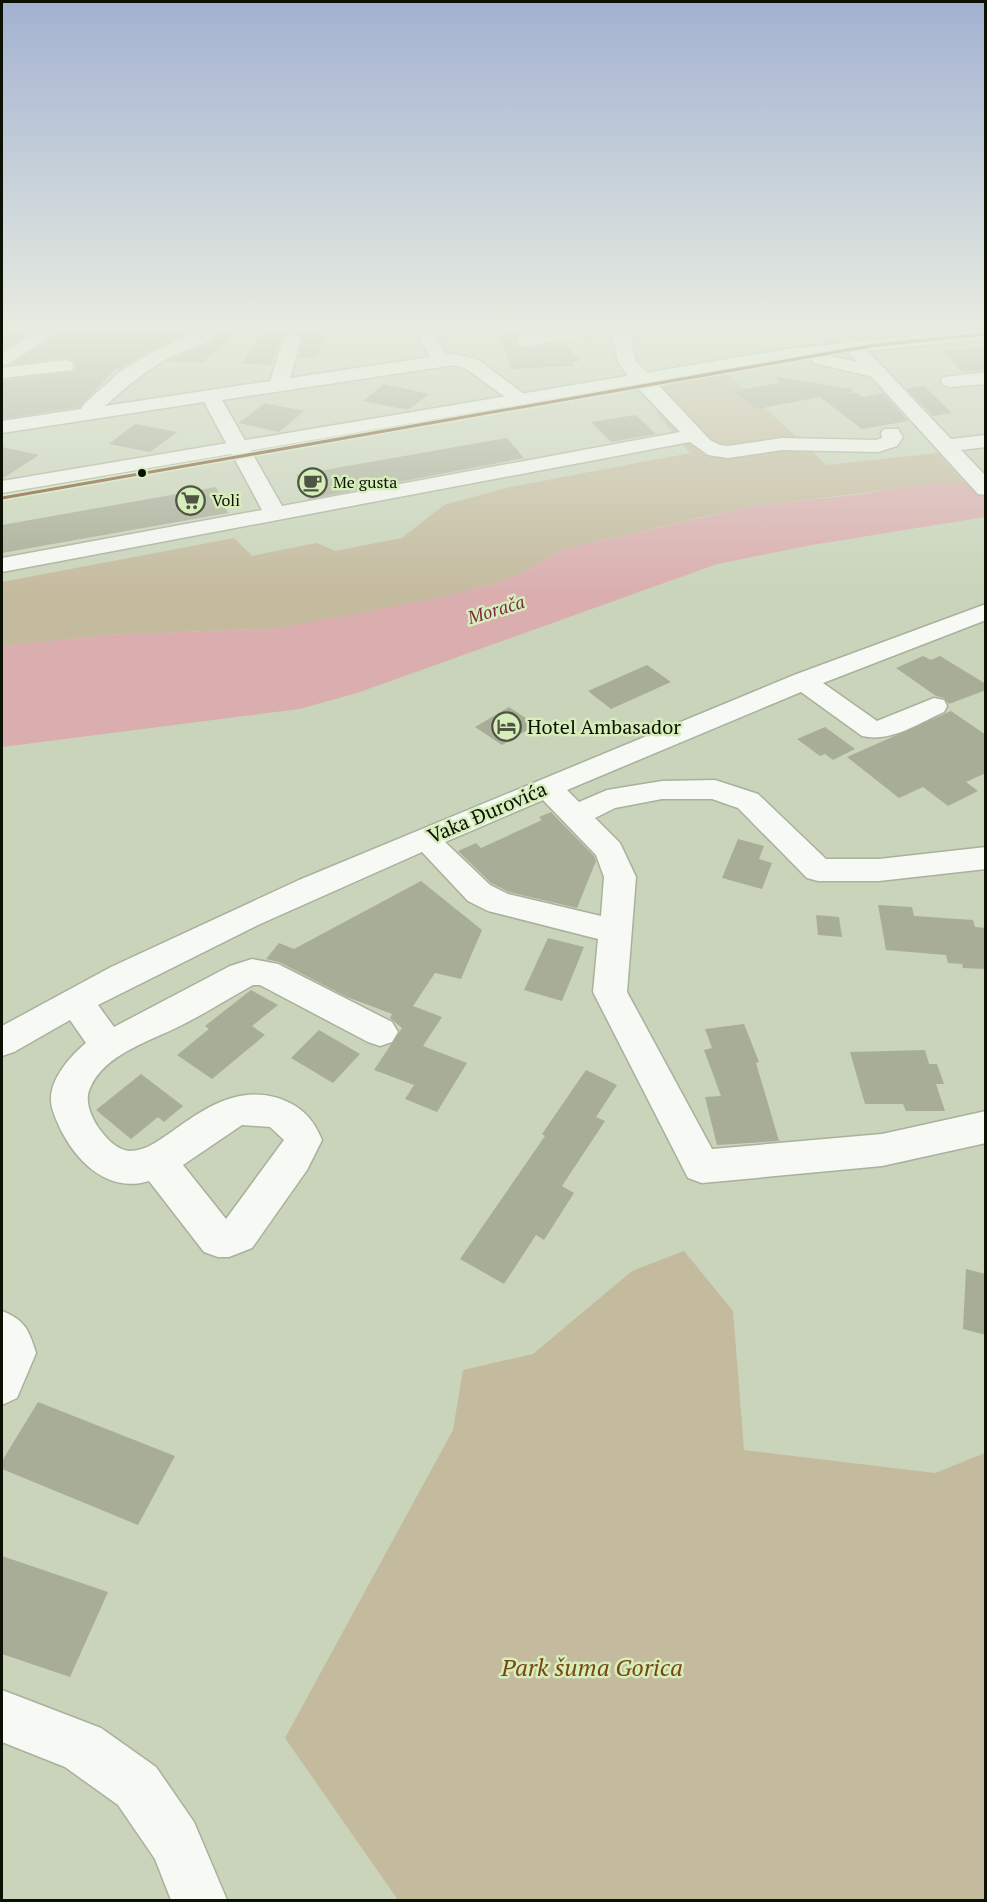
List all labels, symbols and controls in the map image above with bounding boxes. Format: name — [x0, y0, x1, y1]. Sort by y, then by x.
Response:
cafe icon: Me gusta — [296, 466, 328, 498]
unlabelled marker — [136, 467, 148, 479]
place label: Me gusta — [333, 471, 397, 493]
supermarket icon: Voli — [175, 484, 207, 516]
place label: Voli — [212, 489, 240, 511]
water label: Morača — [464, 589, 527, 629]
hotel icon: Hotel Ambasador — [490, 710, 522, 742]
place label: Hotel Ambasador — [527, 713, 681, 740]
street label: Vaka Đurovića — [423, 775, 551, 849]
park label: Park šuma Gorica — [500, 1651, 683, 1683]

